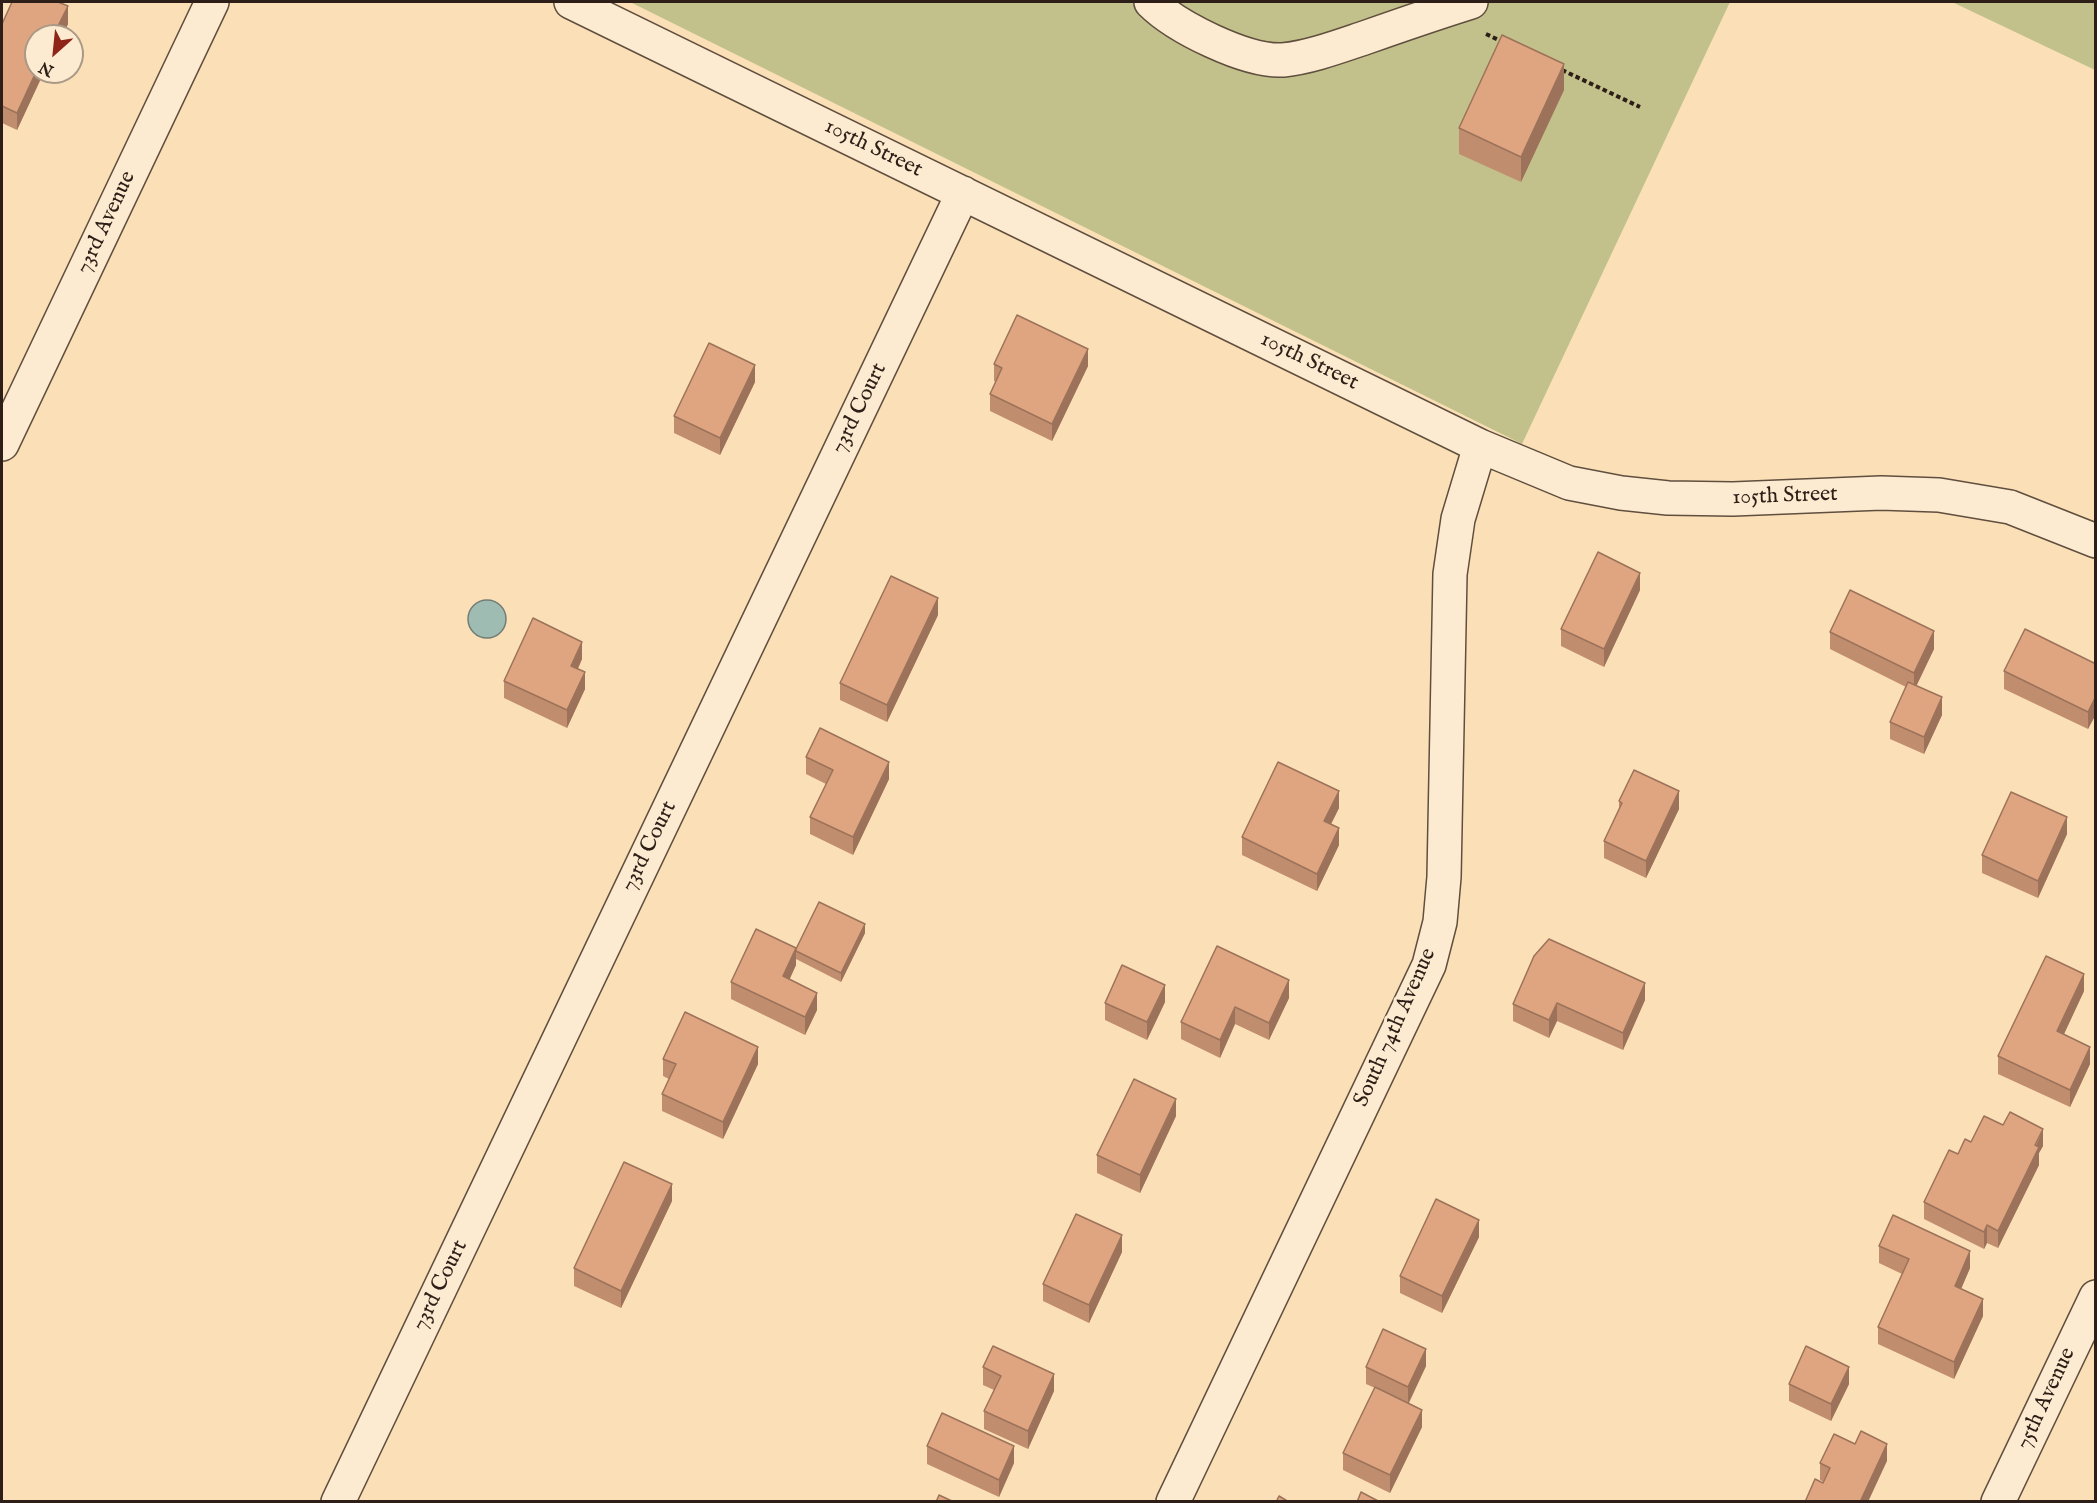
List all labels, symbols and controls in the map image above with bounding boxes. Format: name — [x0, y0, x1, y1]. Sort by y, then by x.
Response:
north arrow — [24, 24, 84, 84]
text: N — [36, 56, 57, 80]
street label: 105th Street — [820, 114, 926, 184]
street label: 73rd Avenue — [72, 167, 142, 279]
street label: 105th Street — [1256, 327, 1362, 397]
street label: 73rd Court — [827, 359, 893, 459]
street label: 105th Street — [1732, 482, 1838, 512]
street label: 73rd Court — [617, 797, 683, 897]
street label: South 74th Avenue — [1349, 945, 1443, 1111]
street label: 73rd Court — [408, 1236, 474, 1336]
street label: 75th Avenue — [2012, 1344, 2082, 1454]

